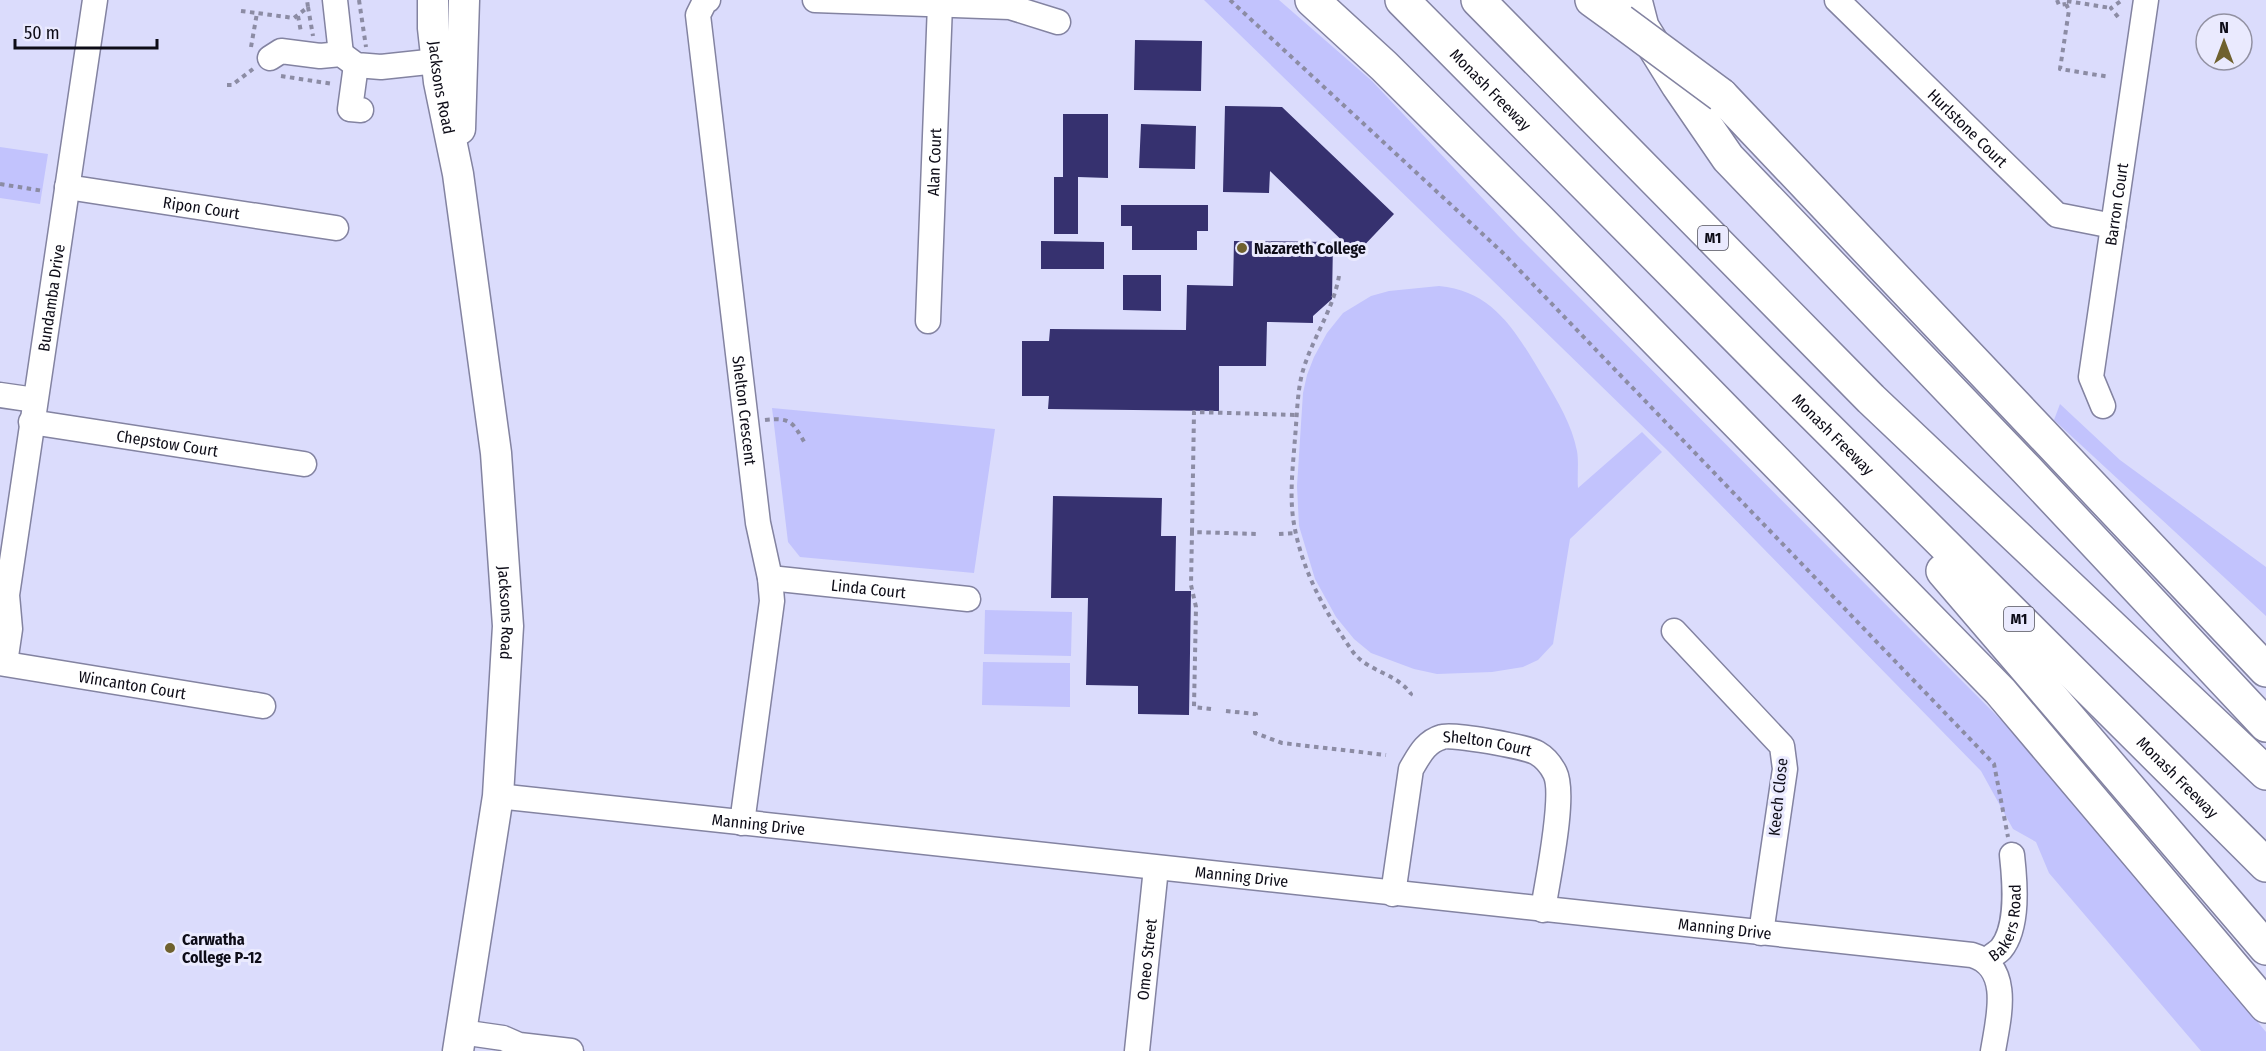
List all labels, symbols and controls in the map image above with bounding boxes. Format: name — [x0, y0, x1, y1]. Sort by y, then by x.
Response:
scale bar — [15, 12, 158, 50]
north arrow — [2194, 12, 2254, 72]
text: N — [2219, 18, 2229, 37]
text: 50 m — [24, 22, 60, 44]
street label: Jacksons Road — [425, 40, 459, 135]
street label: Monash Freeway — [1446, 45, 1536, 135]
street label: Hurlstone Court — [1924, 85, 2012, 171]
street label: Alan Court — [923, 127, 945, 196]
street label: Barron Court — [2101, 161, 2132, 247]
street label: Ripon Court — [162, 192, 242, 223]
road number: M1 — [1698, 226, 1728, 250]
place label: Nazareth College — [1254, 239, 1366, 258]
marker: Nazareth College — [1235, 241, 1249, 255]
street label: Bundamba Drive — [34, 243, 68, 353]
street label: Shelton Crescent — [729, 355, 761, 467]
street label: Monash Freeway — [1789, 389, 1879, 479]
street label: Chepstow Court — [115, 426, 220, 460]
street label: Jacksons Road — [494, 565, 518, 660]
street label: Linda Court — [830, 575, 908, 602]
road number: M1 — [2004, 607, 2034, 631]
street label: Wincanton Court — [77, 666, 188, 703]
street label: Shelton Court — [1443, 727, 1535, 760]
street label: Monash Freeway — [2133, 732, 2223, 822]
street label: Keech Close — [1764, 757, 1792, 837]
street label: Manning Drive — [711, 810, 806, 839]
street label: Manning Drive — [1194, 862, 1289, 891]
street label: Bakers Road — [1985, 884, 2024, 965]
street label: Manning Drive — [1677, 914, 1773, 943]
street label: Omeo Street — [1133, 917, 1160, 1001]
place label: Carwatha College P-12 — [182, 930, 263, 967]
marker: Carwatha College P-12 — [163, 941, 177, 955]

